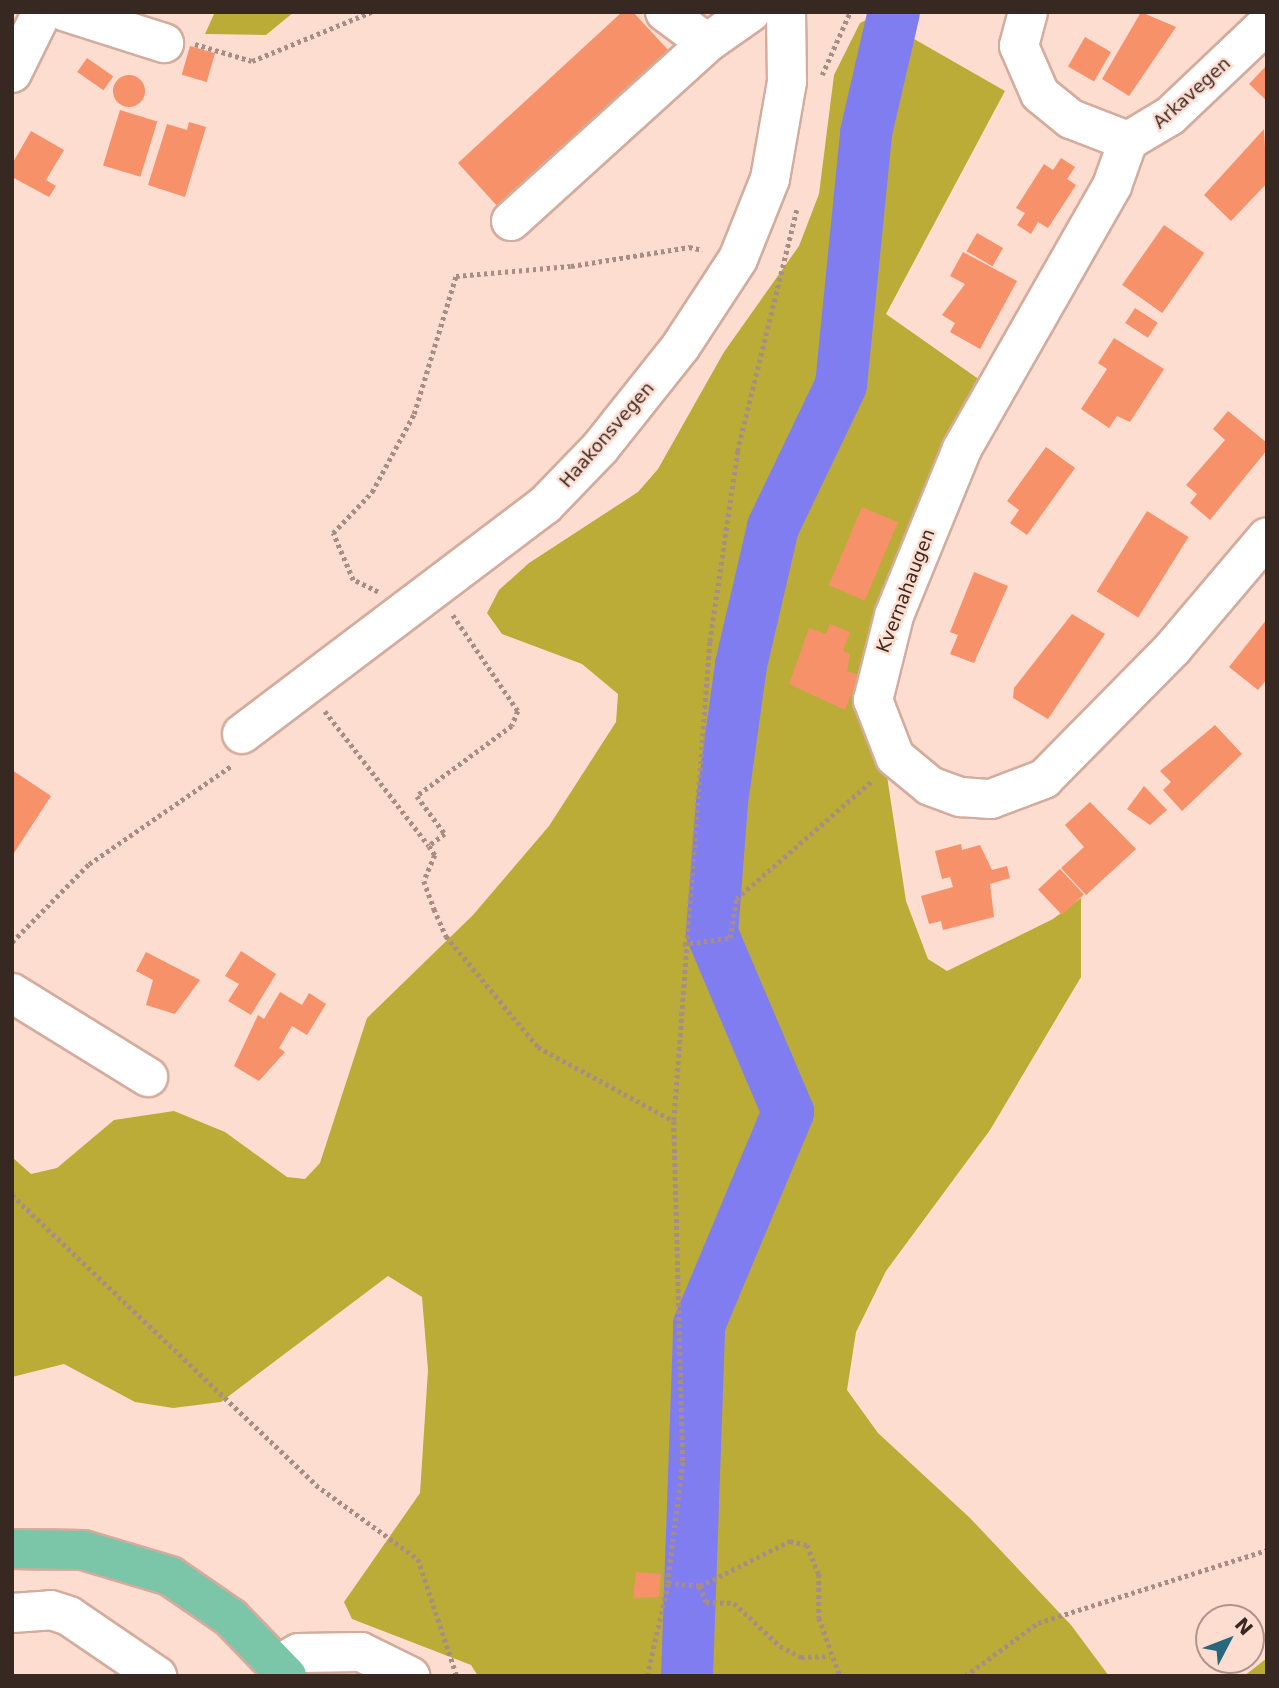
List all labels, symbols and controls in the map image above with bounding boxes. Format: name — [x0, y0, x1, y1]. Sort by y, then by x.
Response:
street label: Arkavegen — [1149, 53, 1235, 133]
street label: Haakonsvegen — [555, 378, 659, 492]
street label: Kvernahaugen — [872, 526, 940, 656]
north arrow — [1195, 1604, 1265, 1674]
text: N — [1231, 1613, 1258, 1640]

